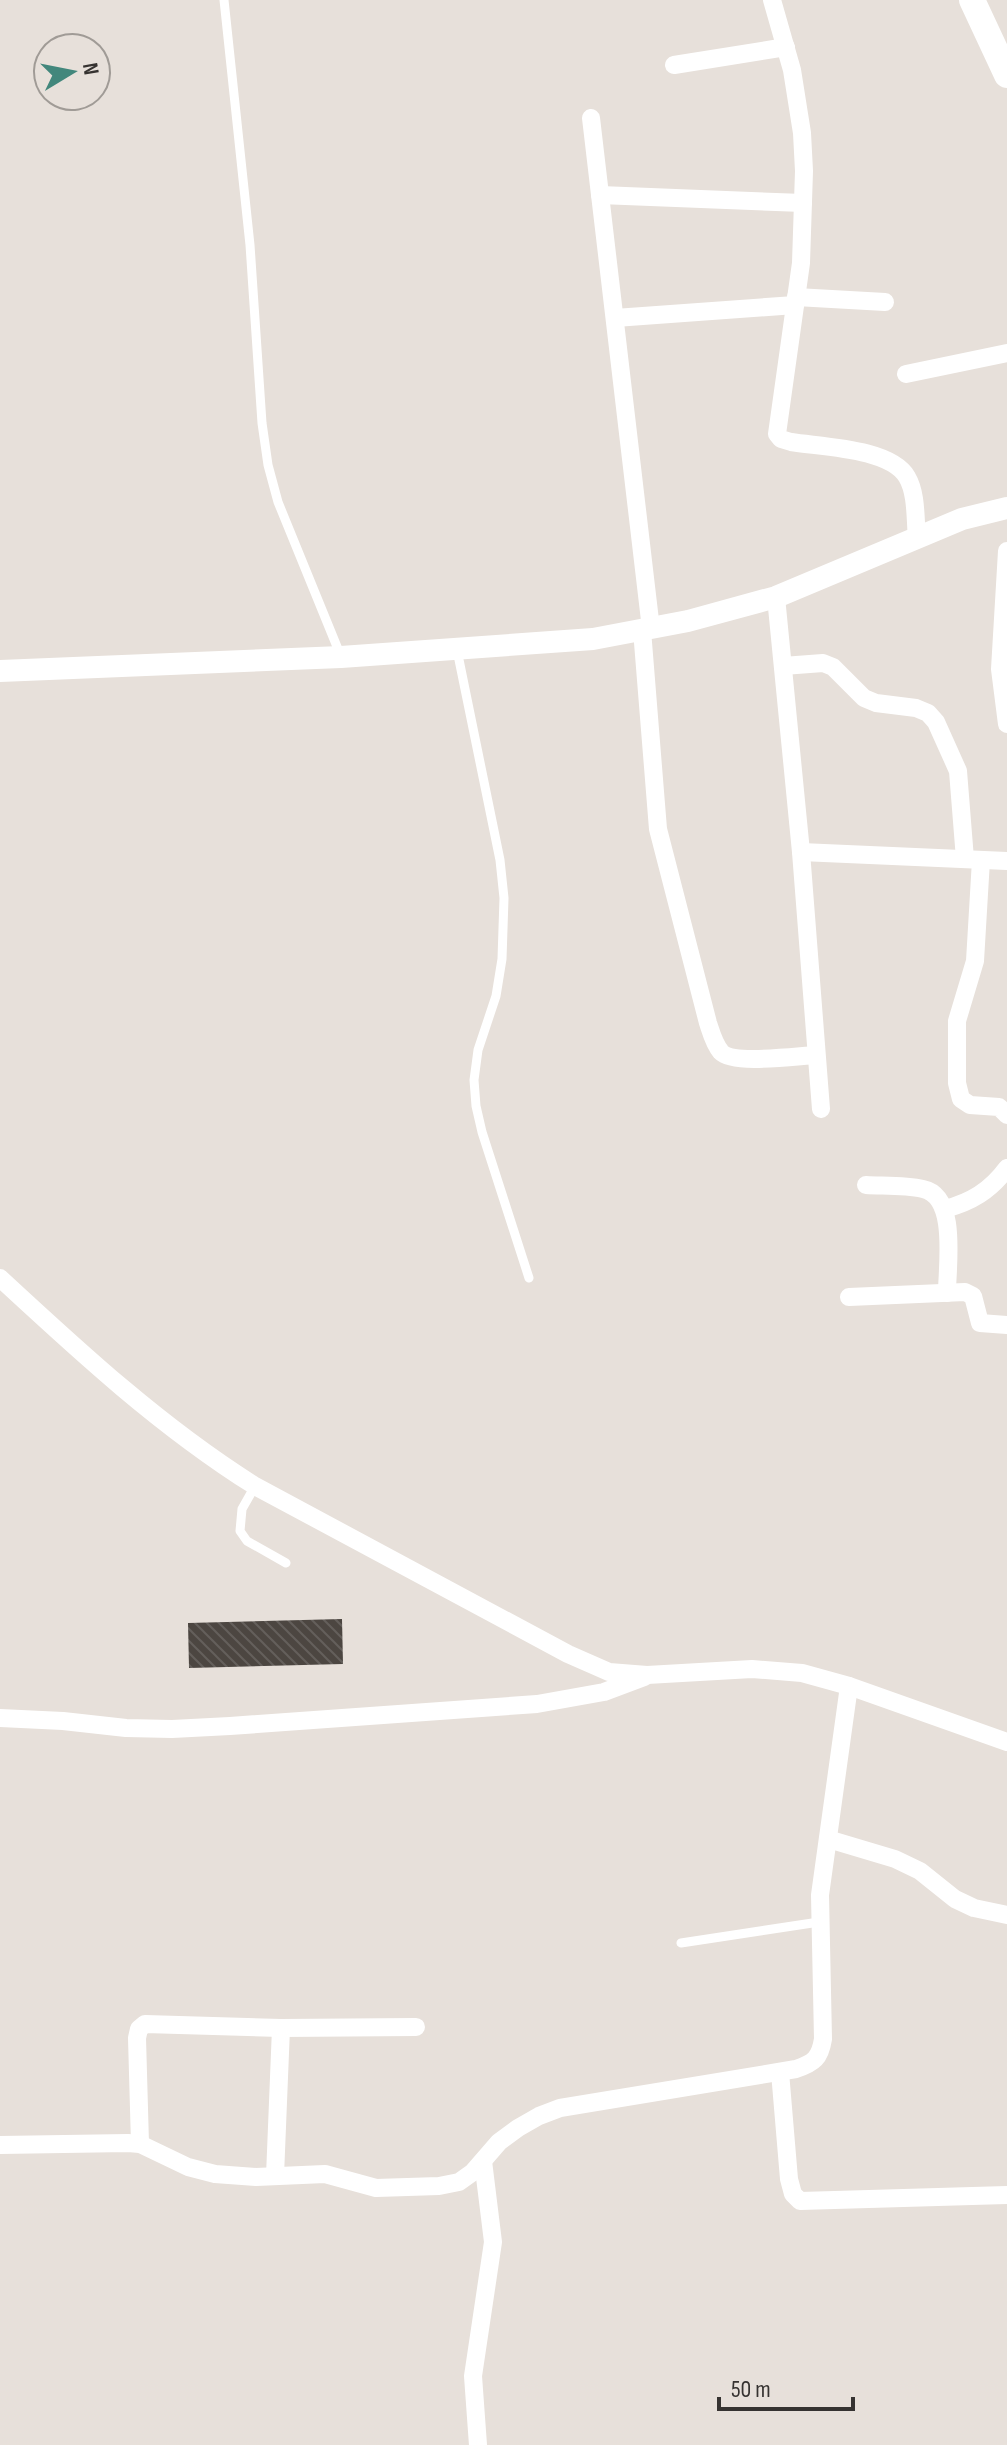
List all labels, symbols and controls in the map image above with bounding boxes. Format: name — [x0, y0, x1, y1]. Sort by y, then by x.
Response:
north arrow — [32, 32, 112, 112]
text: N — [76, 61, 105, 77]
scale bar — [719, 2361, 853, 2411]
text: 50 m — [731, 2375, 771, 2404]

